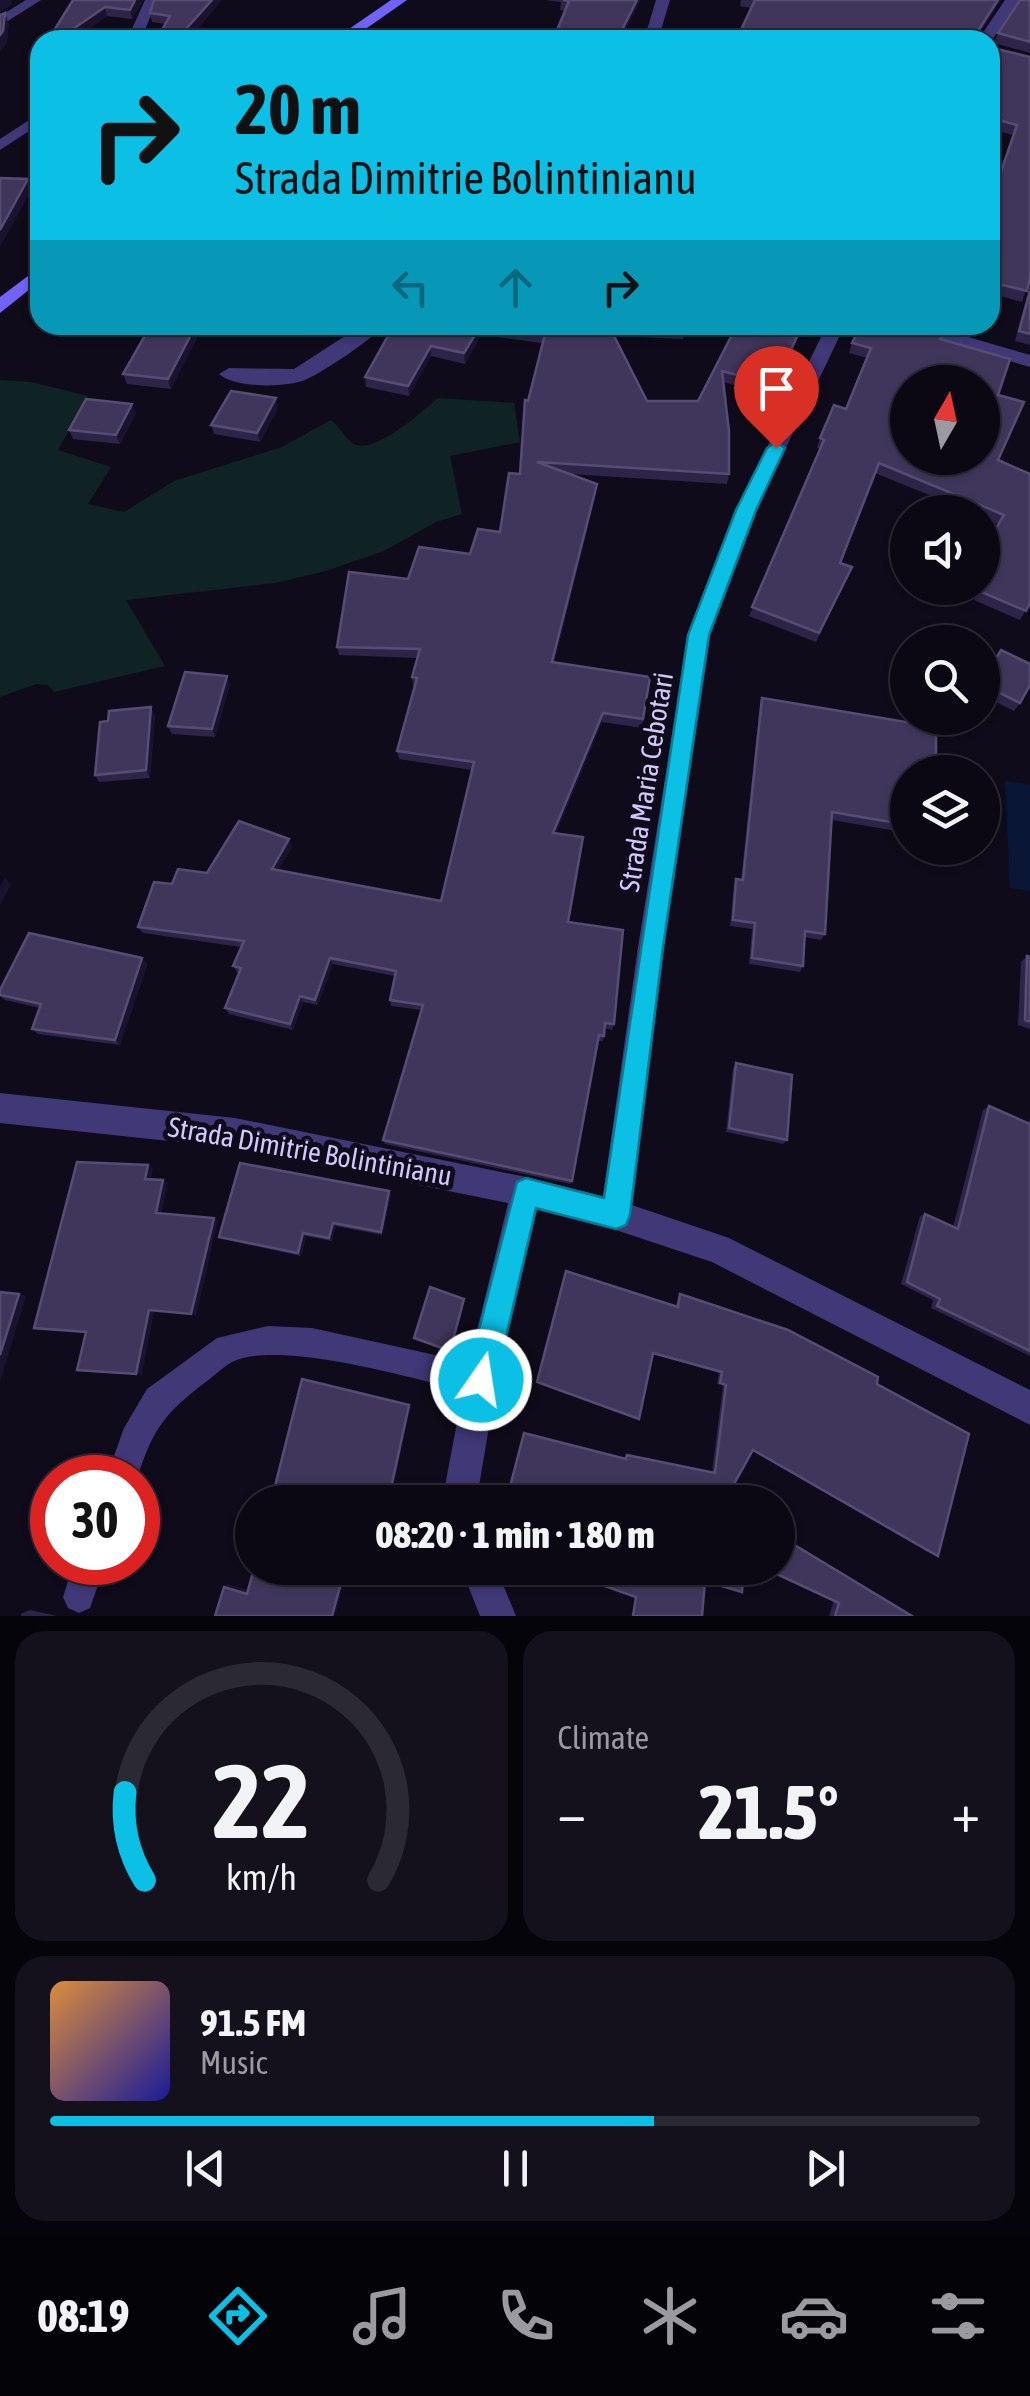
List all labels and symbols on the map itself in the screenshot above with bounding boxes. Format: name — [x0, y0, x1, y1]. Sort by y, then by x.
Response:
pin — [734, 346, 819, 449]
north arrow — [890, 365, 1000, 475]
street label: Strada Maria Cebotari — [613, 670, 679, 894]
street label: Strada Dimitrie Bolintinianu — [166, 1110, 454, 1192]
position arrow — [429, 1328, 533, 1432]
speed limit sign: 30 — [30, 1455, 160, 1585]

